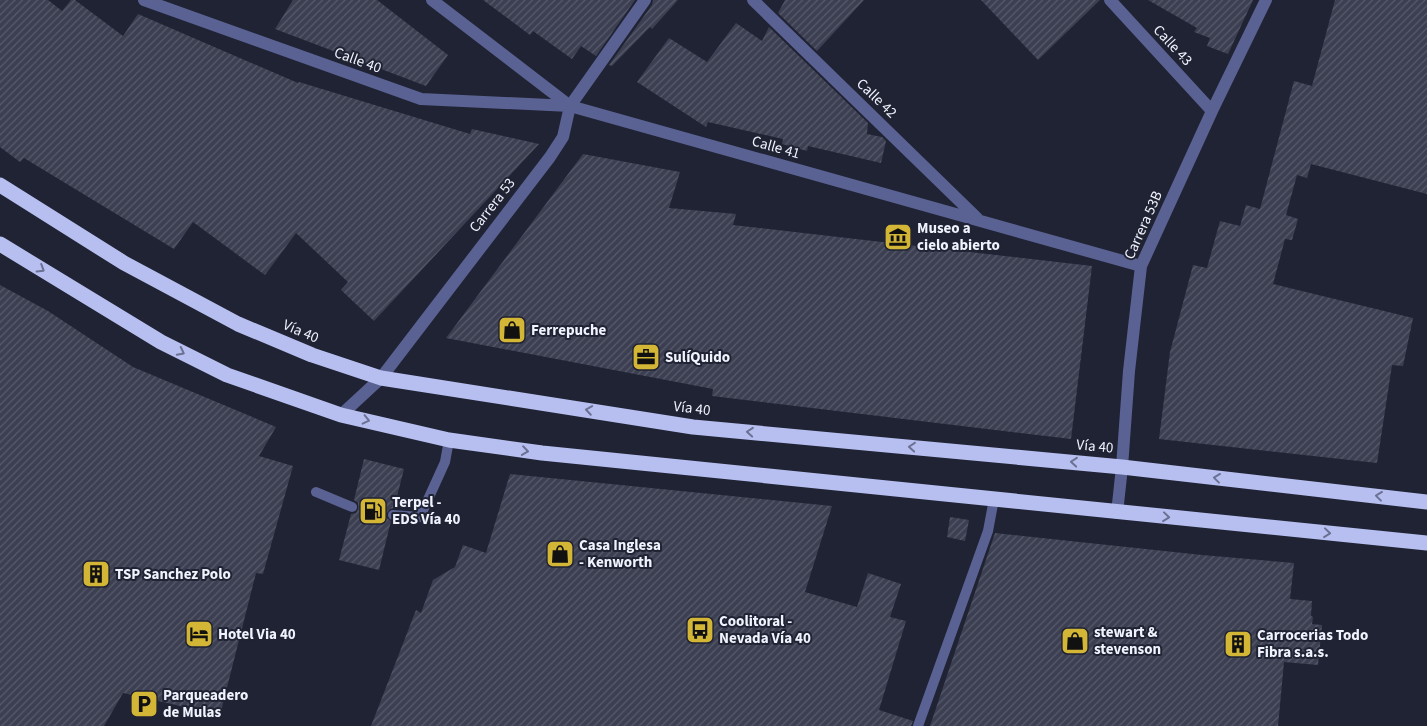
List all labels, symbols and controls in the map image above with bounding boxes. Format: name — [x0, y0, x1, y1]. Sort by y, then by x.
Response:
street label: Calle 43 — [1148, 20, 1197, 70]
street label: Calle 40 — [331, 42, 385, 79]
street label: Calle 42 — [852, 74, 902, 123]
street label: Calle 41 — [749, 131, 802, 164]
street label: Carrera 53 — [464, 174, 520, 237]
street label: Carrera 53B — [1119, 187, 1168, 263]
place label: Museo a cielo abierto — [917, 218, 1000, 256]
museum icon: Museo a cielo abierto — [883, 222, 913, 252]
one-way arrow — [36, 263, 45, 273]
street label: Vía 40 — [280, 315, 322, 348]
shop icon: Ferrepuche — [497, 315, 527, 345]
place label: Ferrepuche — [531, 320, 607, 341]
office icon: SulíQuido — [631, 342, 661, 372]
one-way arrow — [176, 346, 185, 356]
place label: SulíQuido — [665, 347, 730, 368]
street label: Vía 40 — [672, 396, 712, 421]
one-way arrow — [585, 406, 594, 416]
one-way arrow — [361, 414, 370, 425]
one-way arrow — [746, 427, 754, 438]
street label: Vía 40 — [1076, 434, 1114, 459]
one-way arrow — [908, 442, 916, 453]
one-way arrow — [522, 445, 530, 456]
one-way arrow — [1070, 457, 1078, 468]
one-way arrow — [1213, 473, 1221, 484]
one-way arrow — [1374, 491, 1382, 502]
place label: Terpel - EDS Vía 40 — [392, 492, 460, 530]
fuel station icon: Terpel - EDS Vía 40 — [358, 496, 388, 526]
one-way arrow — [1162, 511, 1170, 522]
one-way arrow — [1324, 527, 1332, 538]
place label: Casa Inglesa - Kenworth — [579, 535, 661, 573]
shop icon: Casa Inglesa - Kenworth — [545, 539, 575, 569]
building icon: TSP Sanchez Polo — [81, 559, 111, 589]
place label: TSP Sanchez Polo — [115, 564, 231, 585]
place label: Coolitoral - Nevada Vía 40 — [719, 611, 811, 649]
bus stop icon: Coolitoral - Nevada Vía 40 — [685, 615, 715, 645]
hotel icon: Hotel Via 40 — [184, 619, 214, 649]
place label: stewart & stevenson — [1094, 622, 1161, 660]
place label: Hotel Via 40 — [218, 624, 296, 645]
place label: Carrocerias Todo Fibra s.a.s. — [1257, 625, 1368, 663]
shop icon: stewart & stevenson — [1060, 626, 1090, 656]
building icon: Carrocerias Todo Fibra s.a.s. — [1223, 629, 1253, 659]
place label: Parqueadero de Mulas — [163, 685, 248, 723]
parking icon: Parqueadero de Mulas — [129, 689, 159, 719]

